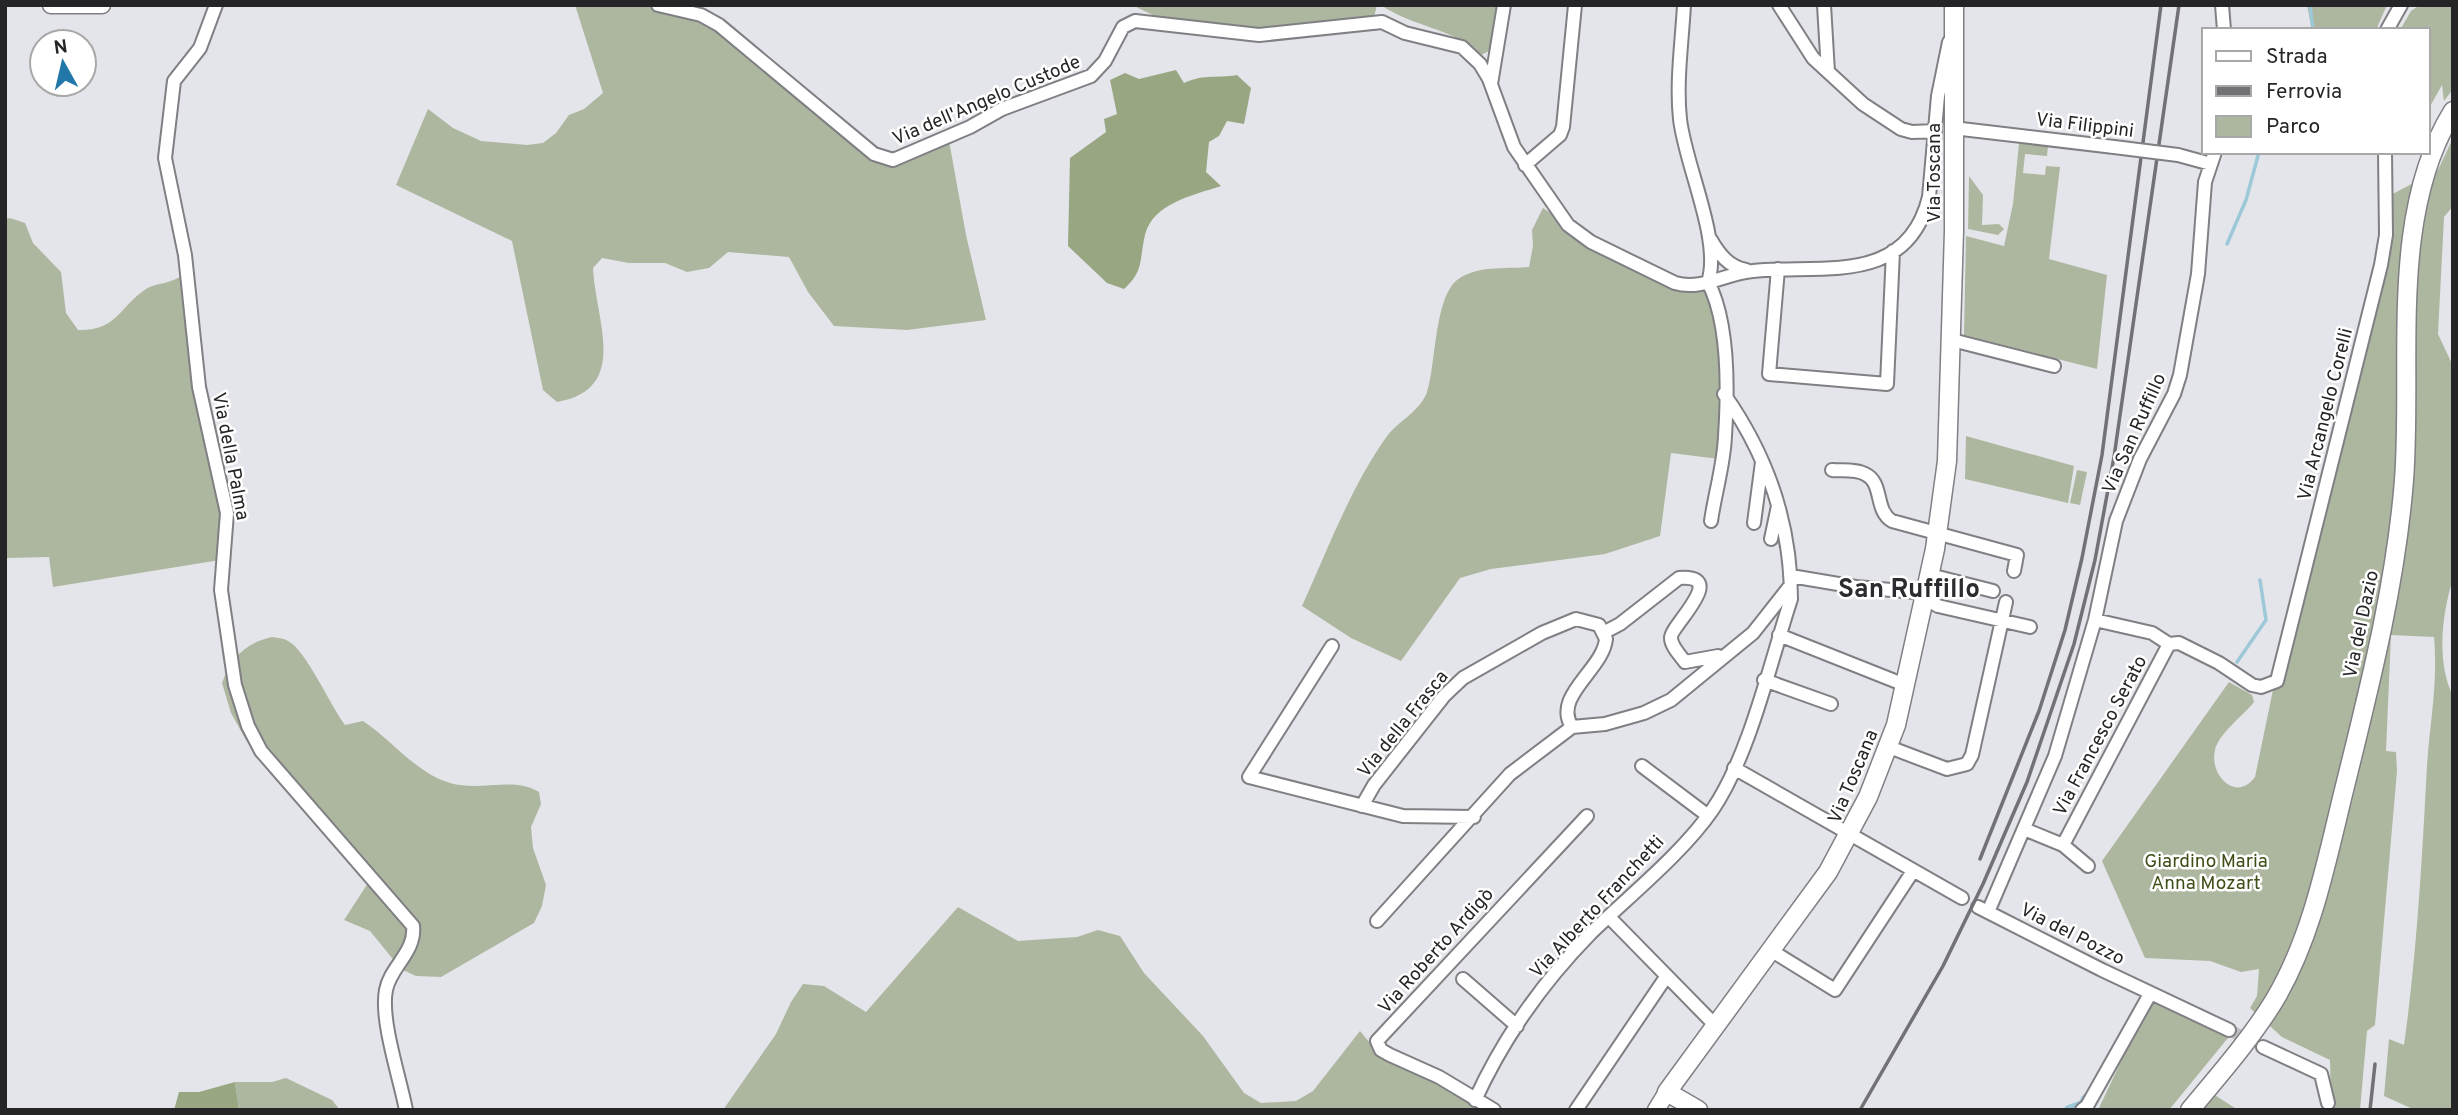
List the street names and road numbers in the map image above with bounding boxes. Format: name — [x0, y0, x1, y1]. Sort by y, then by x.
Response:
street label: Via dell'Angelo Custode — [889, 50, 1084, 151]
street label: Via Filippini — [2034, 108, 2135, 144]
street label: Via Toscana — [1923, 123, 1947, 223]
street label: Via Arcangelo Corelli — [2293, 326, 2359, 503]
street label: Via San Ruffillo — [2097, 370, 2172, 498]
street label: Via della Palma — [206, 390, 254, 522]
street label: Via del Dazio — [2339, 568, 2385, 681]
street label: Via Francesco Serato — [2048, 652, 2153, 820]
street label: Via della Frasca — [1353, 666, 1454, 783]
street label: Via Toscana — [1823, 726, 1884, 827]
street label: Via Alberto Franchetti — [1525, 831, 1670, 984]
street label: Via Roberto Ardigò — [1373, 883, 1499, 1019]
street label: Via del Pozzo — [2016, 898, 2128, 971]

